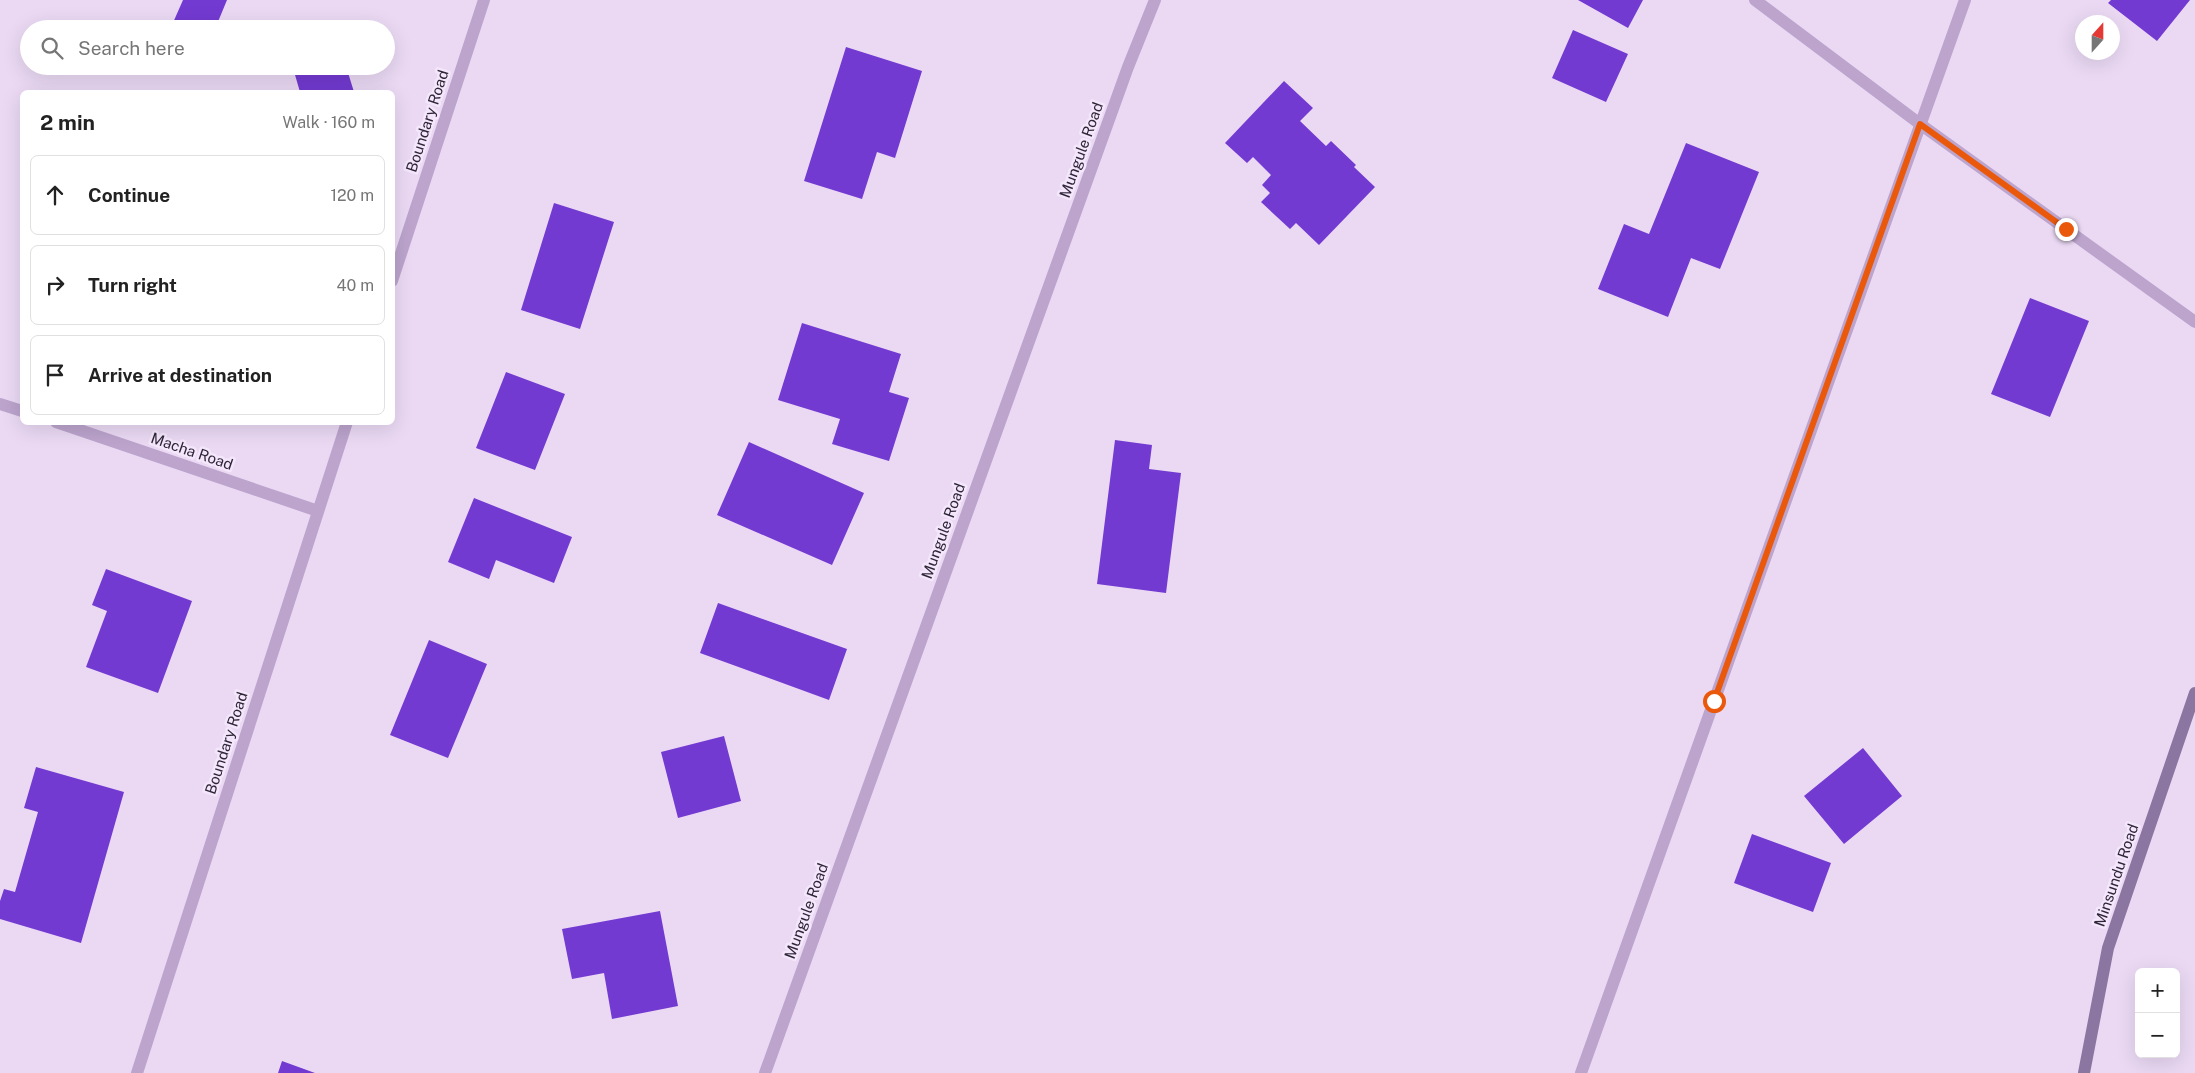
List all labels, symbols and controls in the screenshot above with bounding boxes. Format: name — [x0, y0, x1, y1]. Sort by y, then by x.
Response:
north arrow — [2075, 15, 2120, 60]
search box — [20, 20, 395, 75]
icon: search — [38, 34, 66, 62]
text: Search here — [78, 37, 185, 59]
street label: Boundary Road — [402, 68, 452, 174]
street label: Mungule Road — [1056, 100, 1106, 200]
text: 2 min — [40, 110, 95, 135]
text: Walk · 160 m — [283, 113, 375, 132]
icon: ahead — [41, 181, 69, 209]
text: Continue — [88, 184, 170, 206]
text: 120 m — [330, 186, 374, 205]
route end — [2055, 218, 2078, 241]
icon: right — [41, 271, 69, 299]
text: Turn right — [88, 274, 177, 296]
text: 40 m — [336, 276, 374, 295]
icon: arrive — [41, 361, 69, 389]
text: Arrive at destination — [88, 364, 272, 386]
street label: Macha Road — [149, 429, 235, 473]
street label: Mungule Road — [918, 481, 968, 581]
street label: Boundary Road — [201, 690, 251, 796]
route start — [1703, 690, 1726, 713]
street label: Minsundu Road — [2090, 821, 2142, 929]
street label: Mungule Road — [781, 861, 831, 961]
map controls — [2135, 968, 2180, 1058]
button: + — [2135, 968, 2180, 1013]
button: − — [2135, 1013, 2180, 1058]

